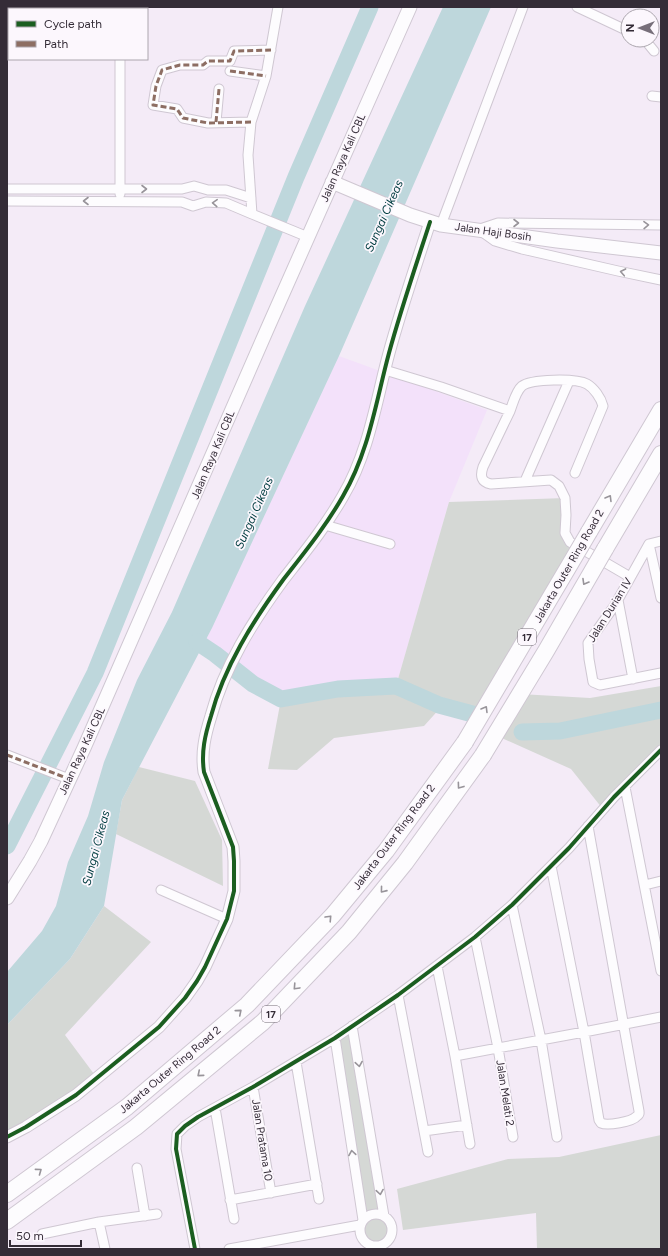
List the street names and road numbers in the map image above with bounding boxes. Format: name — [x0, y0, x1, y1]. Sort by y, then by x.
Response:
street label: Jalan Raya Kali CBL — [318, 112, 368, 204]
street label: Jalan Haji Bosih — [454, 220, 532, 244]
street label: Jalan Raya Kali CBL — [188, 409, 238, 501]
street label: Jakarta Outer Ring Road 2 — [531, 507, 607, 625]
street label: Jalan Durian IV — [585, 575, 635, 644]
road number: 17 — [518, 629, 536, 645]
street label: Jalan Raya Kali CBL — [56, 705, 108, 797]
street label: Jakarta Outer Ring Road 2 — [350, 782, 438, 892]
road number: 17 — [262, 1006, 280, 1022]
street label: Jakarta Outer Ring Road 2 — [117, 1024, 223, 1116]
street label: Jalan Melati 2 — [493, 1059, 517, 1127]
street label: Jalan Pratama 10 — [249, 1098, 275, 1182]

